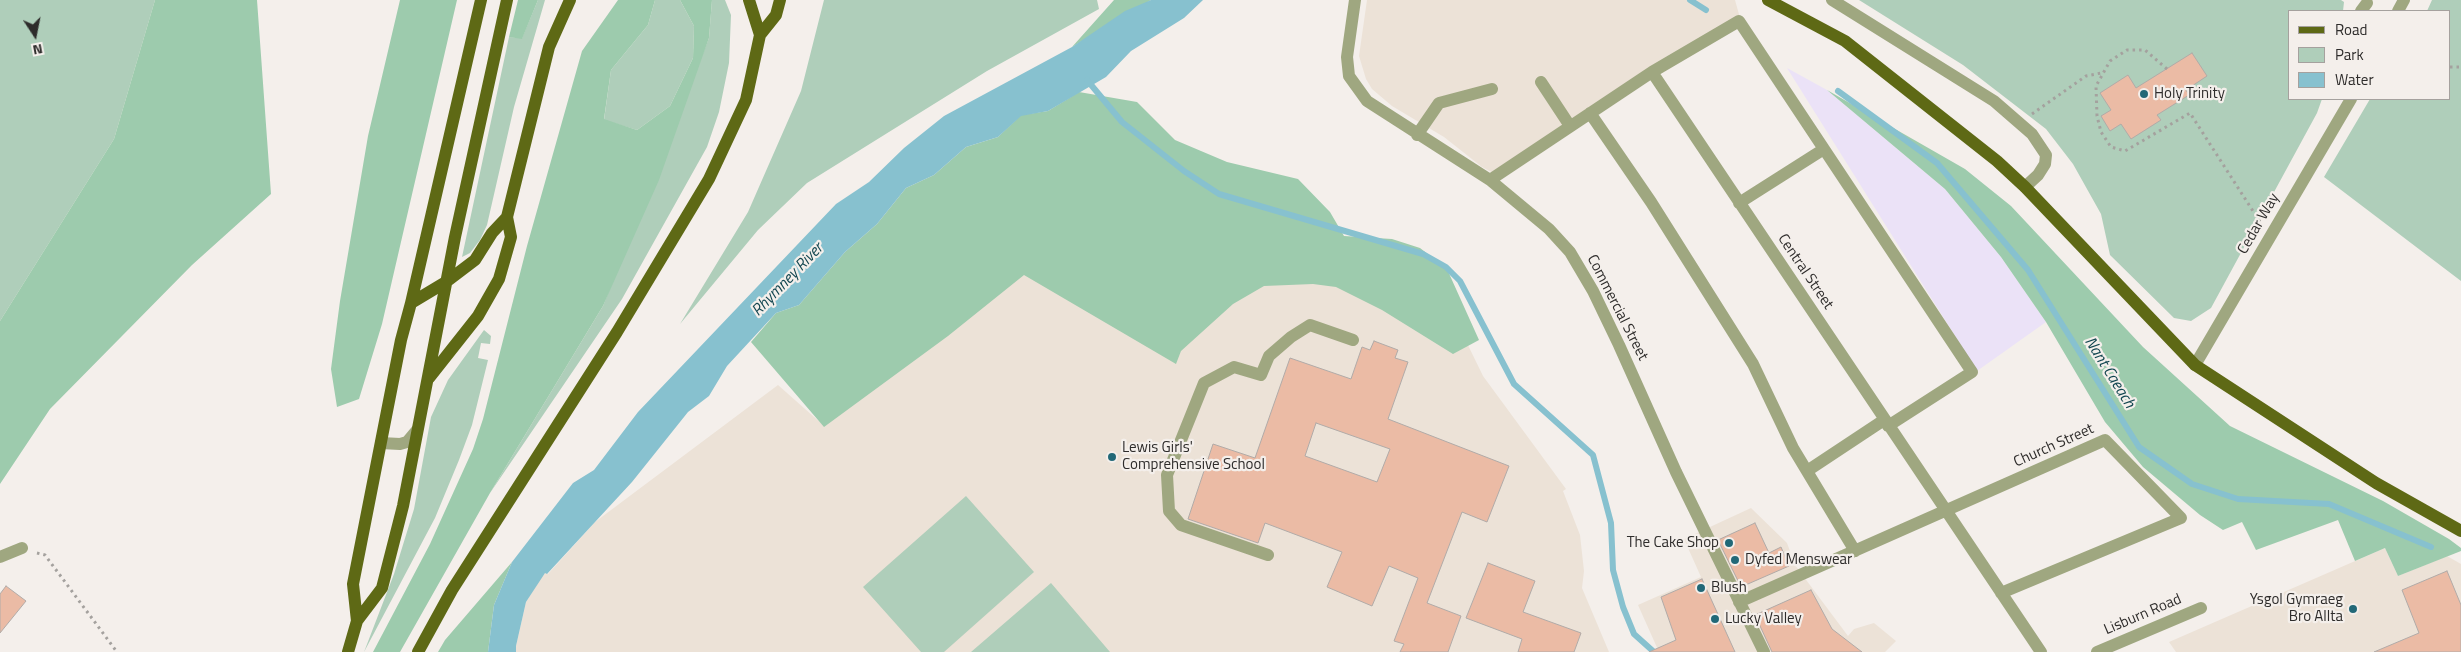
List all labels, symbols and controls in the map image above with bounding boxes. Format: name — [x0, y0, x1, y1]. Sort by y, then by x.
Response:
north arrow — [10, 10, 60, 60]
legend — [2288, 10, 2451, 100]
text: Road — [2335, 18, 2367, 41]
text: N — [31, 39, 45, 61]
text: Park — [2335, 43, 2364, 66]
text: Water — [2335, 68, 2374, 91]
place label: Holy Trinity — [2154, 85, 2225, 103]
marker: Holy Trinity — [2138, 88, 2150, 100]
street label: Cedar Way — [2234, 190, 2284, 258]
street label: Central Street — [1773, 231, 1837, 313]
water label: Rhymney River — [748, 239, 828, 321]
street label: Commercial Street — [1583, 252, 1651, 364]
water label: Nant Caeach — [2080, 334, 2138, 412]
street label: Church Street — [2011, 420, 2097, 472]
place label: Lewis Girls' Comprehensive School — [1122, 439, 1265, 474]
marker: Lewis Girls' Comprehensive School — [1106, 451, 1118, 463]
place label: The Cake Shop — [1627, 534, 1719, 552]
marker: The Cake Shop — [1723, 537, 1735, 549]
place label: Dyfed Menswear — [1745, 551, 1852, 569]
marker: Dyfed Menswear — [1729, 554, 1741, 566]
place label: Blush — [1711, 579, 1747, 597]
marker: Blush — [1695, 582, 1707, 594]
street label: Lisburn Road — [2102, 591, 2184, 639]
place label: Ysgol Gymraeg Bro Allta — [2250, 591, 2343, 626]
marker: Ysgol Gymraeg Bro Allta — [2347, 603, 2359, 615]
place label: Lucky Valley — [1725, 610, 1802, 628]
marker: Lucky Valley — [1709, 613, 1721, 625]

